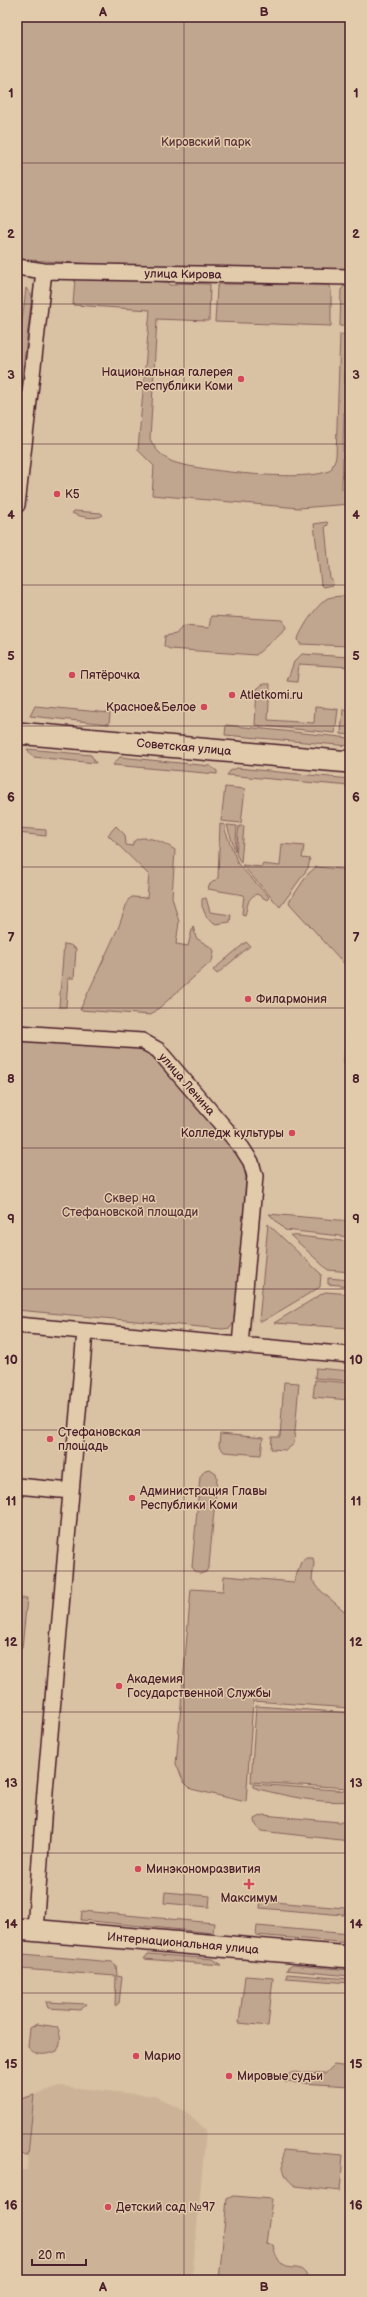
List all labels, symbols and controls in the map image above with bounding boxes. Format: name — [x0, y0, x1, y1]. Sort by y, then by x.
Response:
text: A — [98, 4, 107, 20]
text: B — [259, 4, 269, 20]
text: 1 — [8, 85, 14, 101]
text: 1 — [353, 85, 359, 101]
park label: Кировский парк — [161, 135, 252, 150]
text: 2 — [7, 226, 15, 242]
text: 2 — [352, 226, 360, 242]
street label: улица Кирова — [144, 266, 222, 283]
place label: Национальная галерея Республики Коми — [101, 365, 233, 394]
text: 3 — [7, 367, 15, 383]
text: 3 — [352, 367, 360, 383]
marker: Национальная галерея Республики Коми — [236, 374, 246, 384]
place label: К5 — [65, 487, 80, 502]
marker: К5 — [52, 489, 62, 499]
text: 4 — [7, 507, 15, 523]
text: 4 — [352, 507, 360, 523]
text: 5 — [7, 648, 15, 664]
text: 5 — [352, 648, 360, 664]
place label: Пятёрочка — [80, 668, 140, 683]
marker: Пятёрочка — [67, 670, 77, 680]
place label: Atletkomi.ru — [240, 688, 303, 703]
marker: Atletkomi.ru — [227, 690, 237, 700]
place label: Красное&Белое — [106, 700, 196, 715]
marker: Красное&Белое — [199, 702, 209, 712]
street label: Советская улица — [136, 736, 232, 759]
text: 6 — [7, 789, 15, 805]
text: 6 — [352, 789, 360, 805]
text: 7 — [7, 930, 15, 946]
text: 7 — [352, 930, 360, 946]
place label: Филармония — [256, 992, 327, 1007]
marker: Филармония — [243, 994, 253, 1004]
street label: улица Ленина — [155, 1050, 218, 1119]
text: 8 — [7, 1071, 15, 1087]
text: 8 — [352, 1071, 360, 1087]
place label: Колледж культуры — [181, 1126, 284, 1141]
marker: Колледж культуры — [287, 1128, 297, 1138]
park label: Сквер на Стефановской площади — [62, 1191, 198, 1220]
text: 9 — [7, 1211, 15, 1227]
text: 9 — [352, 1211, 360, 1227]
text: 10 — [4, 1352, 18, 1368]
text: 10 — [349, 1352, 363, 1368]
place label: Стефановская площадь — [58, 1425, 141, 1454]
marker: Стефановская площадь — [45, 1434, 55, 1444]
place label: Администрация Главы Республики Коми — [139, 1484, 267, 1513]
text: 11 — [6, 1493, 16, 1509]
marker: Администрация Главы Республики Коми — [127, 1493, 137, 1503]
text: 11 — [351, 1493, 361, 1509]
text: 12 — [4, 1634, 18, 1650]
text: 12 — [349, 1634, 363, 1650]
place label: Академия Государственной Службы — [126, 1672, 271, 1701]
marker: Академия Государственной Службы — [114, 1681, 124, 1691]
text: 13 — [4, 1775, 18, 1791]
text: 13 — [349, 1775, 363, 1791]
place label: Минэкономразвития — [146, 1862, 261, 1877]
marker: Минэкономразвития — [133, 1864, 143, 1874]
marker: Максимум — [244, 1879, 254, 1889]
place label: Максимум — [220, 1891, 278, 1906]
text: 14 — [4, 1916, 18, 1932]
text: 14 — [349, 1916, 363, 1932]
street label: Интернациональная улица — [106, 1929, 259, 1958]
place label: Марио — [144, 2049, 181, 2064]
marker: Марио — [131, 2051, 141, 2061]
text: 15 — [5, 2056, 18, 2072]
text: 15 — [350, 2056, 363, 2072]
place label: Мировые судьи — [237, 2069, 323, 2084]
marker: Мировые судьи — [224, 2071, 234, 2081]
text: 16 — [4, 2197, 18, 2213]
text: 16 — [349, 2197, 363, 2213]
place label: Детский сад №97 — [116, 2200, 215, 2215]
marker: Детский сад №97 — [103, 2202, 113, 2212]
scale bar — [32, 2241, 86, 2267]
text: 20 m — [38, 2248, 65, 2263]
text: A — [98, 2279, 107, 2295]
text: B — [259, 2279, 269, 2295]

